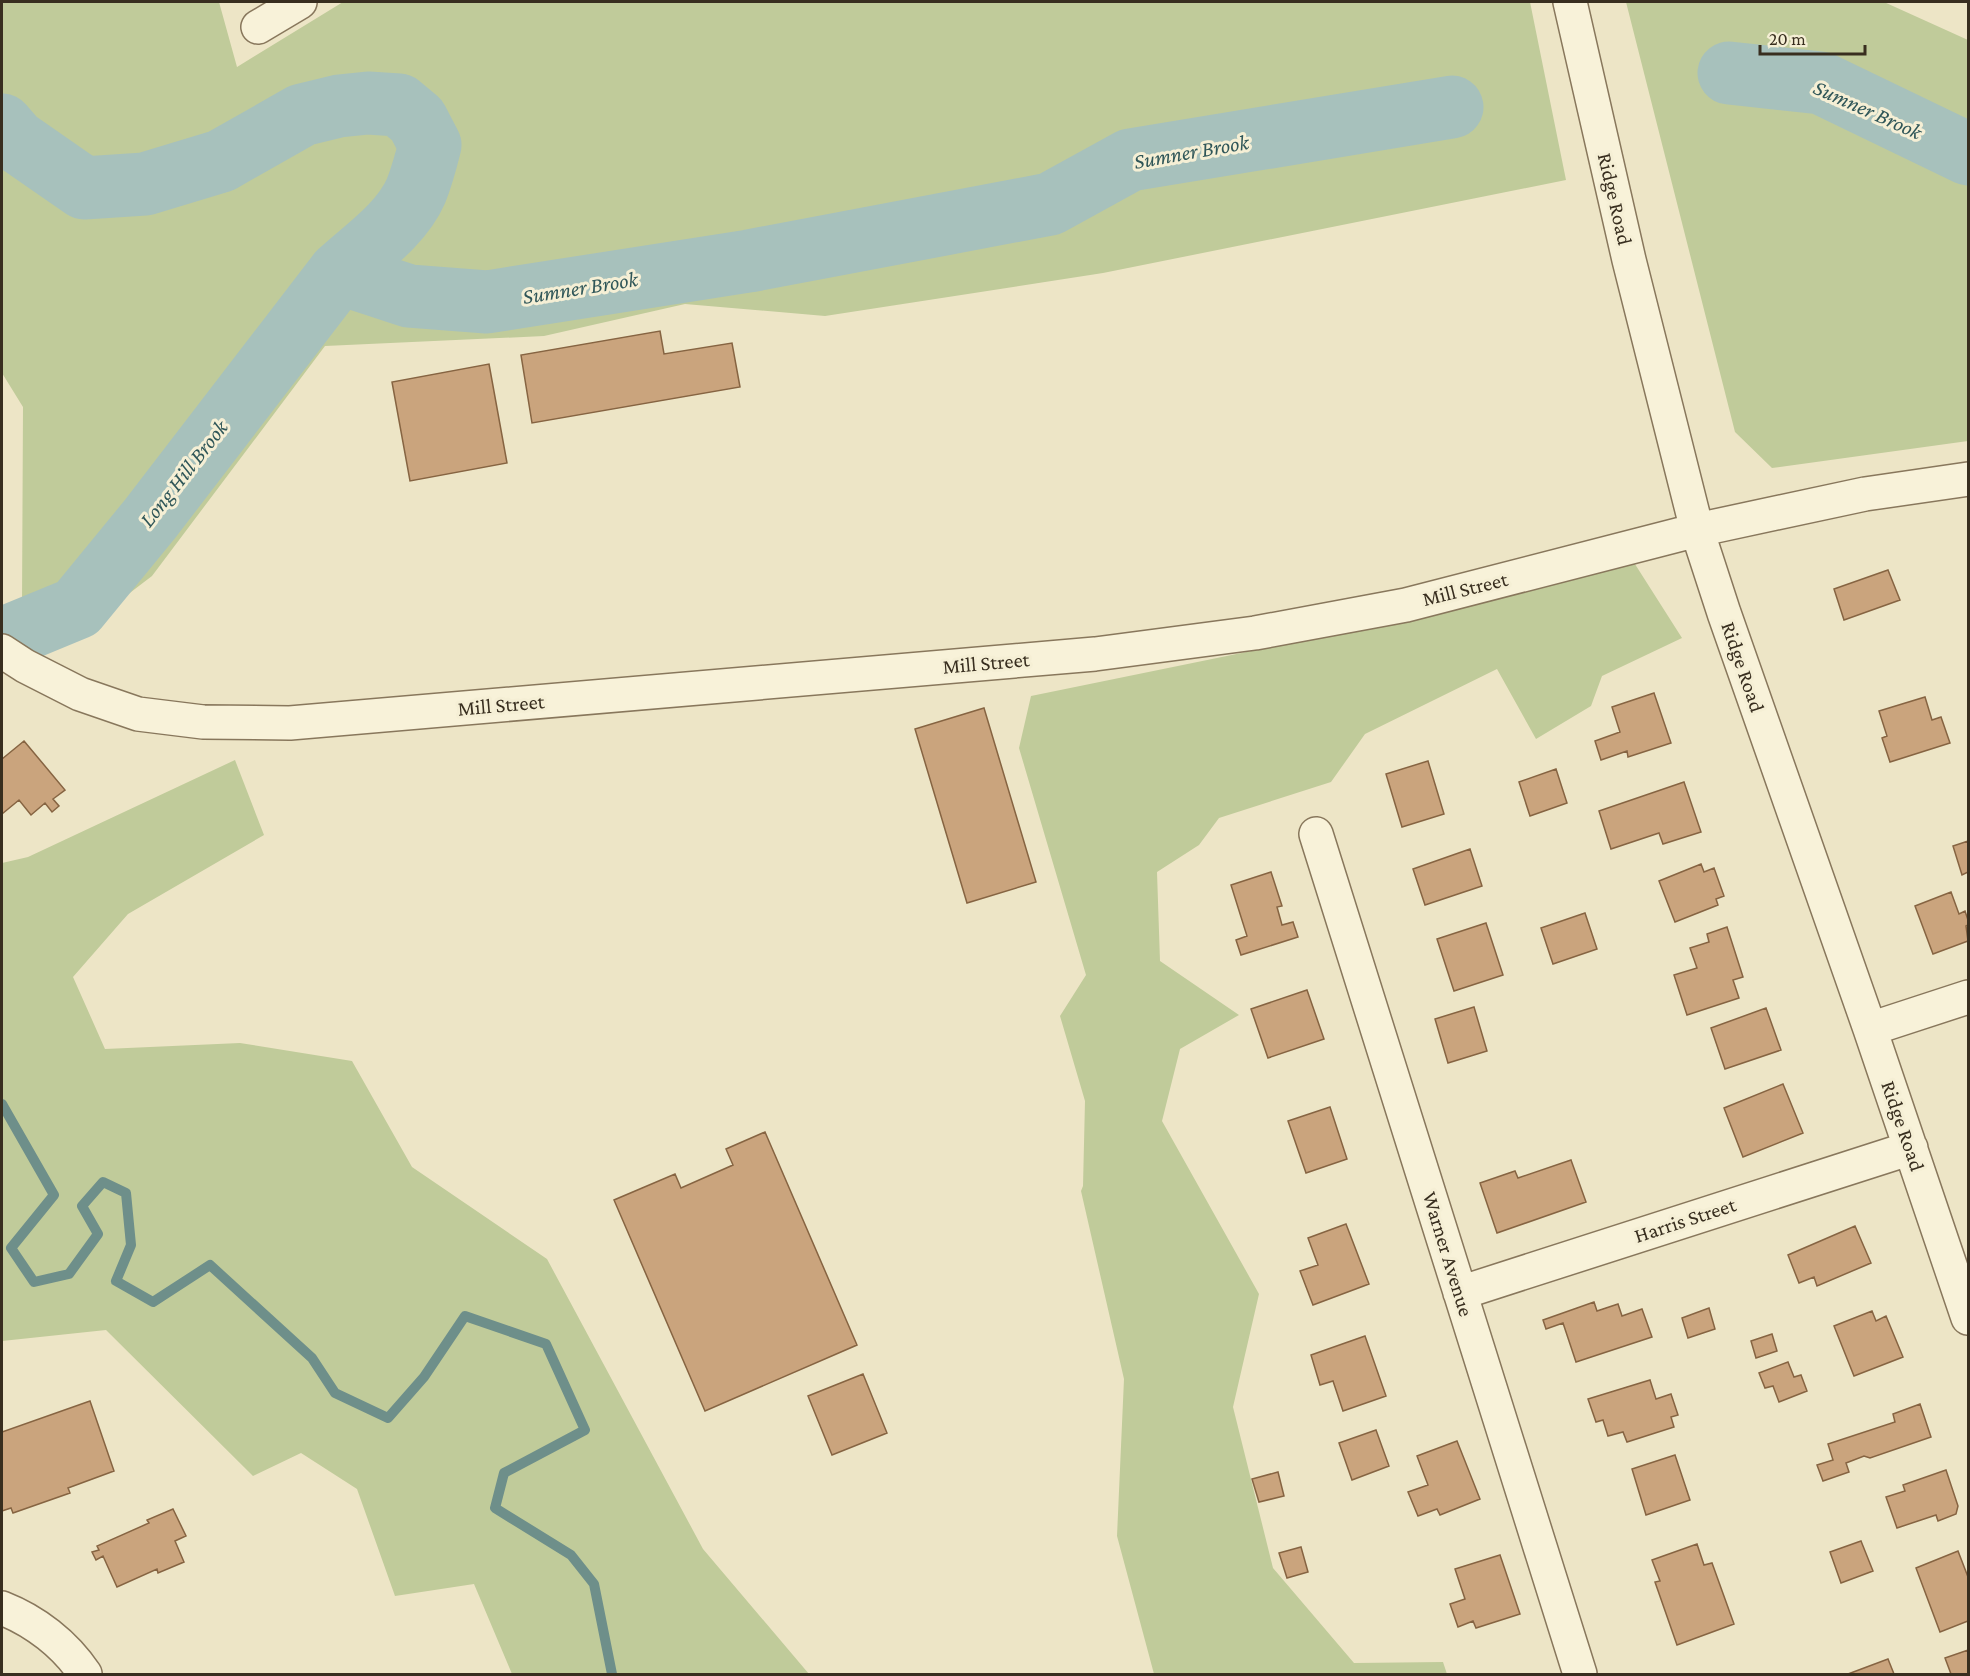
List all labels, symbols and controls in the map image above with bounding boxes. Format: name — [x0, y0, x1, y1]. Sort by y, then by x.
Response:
scale bar — [1760, 18, 1865, 56]
text: 20 m — [1769, 29, 1806, 49]
water label: Sumner Brook — [1810, 74, 1927, 145]
water label: Sumner Brook — [1132, 129, 1252, 174]
street label: Ridge Road — [1593, 151, 1637, 247]
water label: Sumner Brook — [521, 266, 641, 309]
water label: Long Hill Brook — [134, 414, 234, 532]
street label: Mill Street — [1420, 567, 1511, 611]
street label: Ridge Road — [1716, 619, 1770, 715]
street label: Mill Street — [942, 647, 1031, 679]
street label: Mill Street — [457, 689, 546, 721]
street label: Ridge Road — [1876, 1078, 1930, 1174]
street label: Warner Avenue — [1418, 1189, 1478, 1319]
street label: Harris Street — [1631, 1192, 1740, 1248]

